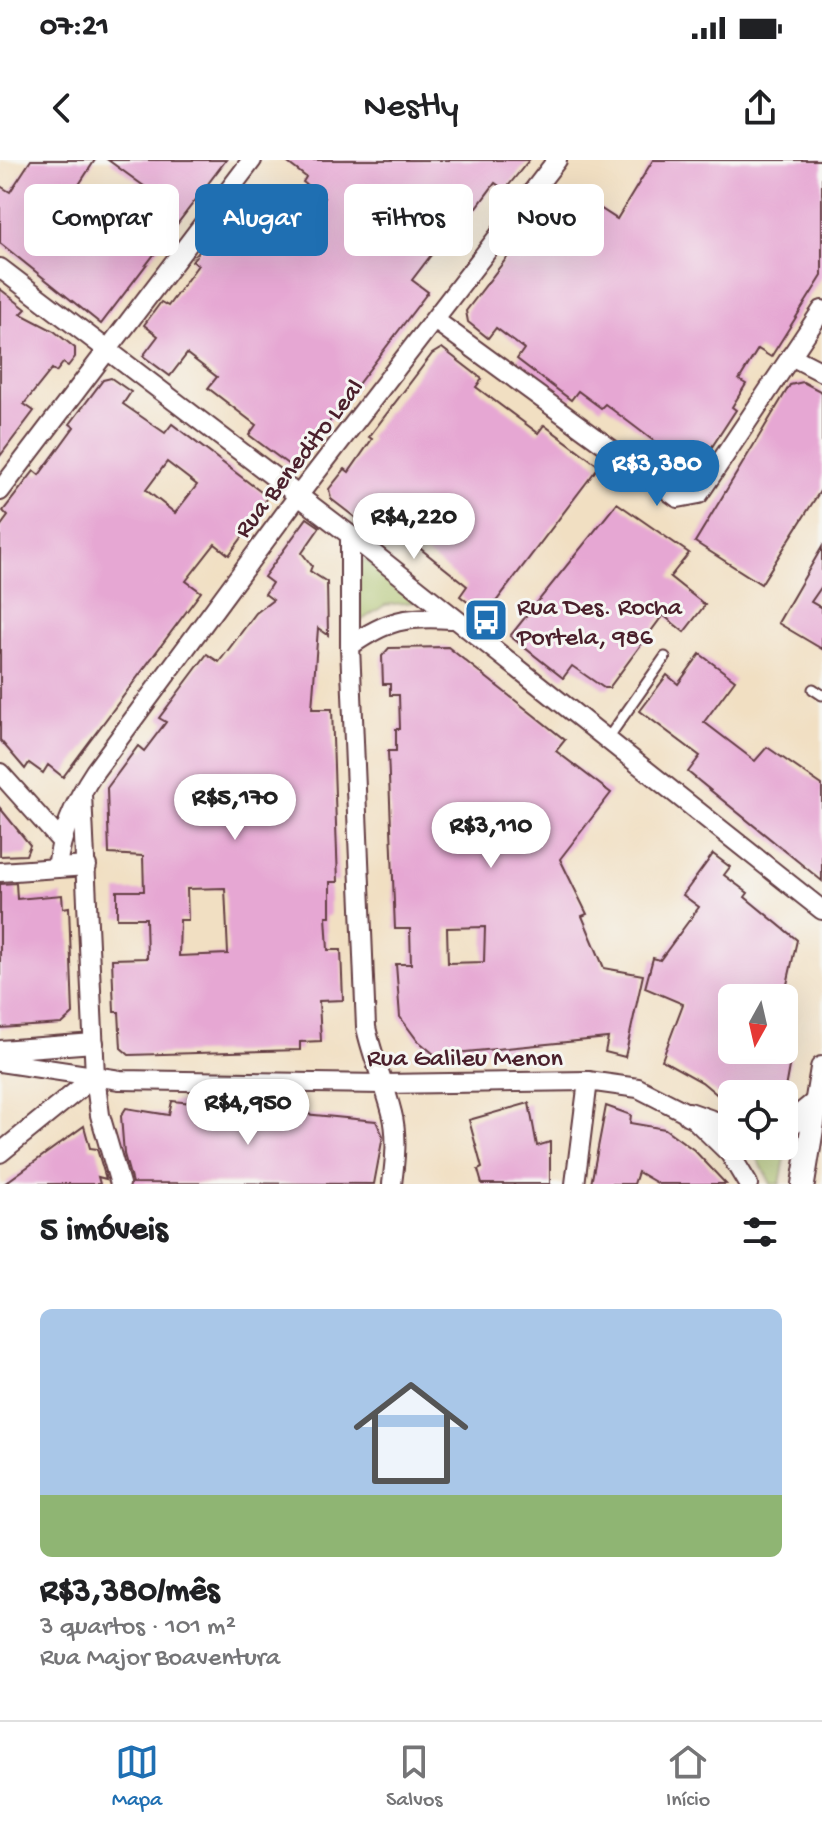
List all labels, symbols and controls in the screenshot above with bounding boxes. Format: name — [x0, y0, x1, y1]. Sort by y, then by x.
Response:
text: 07:21 — [40, 11, 109, 46]
icon: back — [40, 86, 84, 130]
icon: share — [738, 86, 782, 130]
text: Nestly — [363, 87, 459, 130]
chip: Comprar — [24, 184, 179, 256]
chip: Alugar — [195, 184, 328, 256]
chip: Filtros — [344, 184, 473, 256]
chip: Novo — [489, 184, 604, 256]
street label: Rua Benedito Leal — [229, 374, 372, 545]
pin: R$3,380 — [583, 440, 731, 508]
text: R$3,380 — [612, 450, 702, 481]
pin: R$4,220 — [340, 493, 488, 561]
text: R$4,220 — [371, 503, 457, 534]
place label: Rua Des. Rocha Portela, 986 — [516, 594, 684, 655]
bus stop icon: Rua Des. Rocha Portela, 986 — [462, 596, 510, 644]
pin: R$5,170 — [161, 774, 309, 842]
text: R$5,170 — [192, 784, 278, 815]
pin: R$3,110 — [417, 802, 565, 870]
text: R$3,110 — [450, 812, 532, 843]
north arrow — [718, 984, 798, 1064]
map controls — [718, 984, 798, 1160]
street label: Rua Galileu Menon — [367, 1045, 564, 1076]
pin: R$4,950 — [174, 1079, 322, 1147]
button: locate — [718, 1080, 798, 1160]
text: R$4,950 — [204, 1089, 292, 1120]
icon: filters — [738, 1210, 782, 1254]
text: 5 imóveis — [40, 1212, 168, 1252]
icon: home — [339, 1361, 483, 1505]
text: R$3,380/mês — [40, 1573, 219, 1613]
text: 3 quartos · 101 m² — [40, 1613, 236, 1644]
text: Rua Major Boaventura — [40, 1644, 280, 1675]
tab: Mapa — [112, 1740, 162, 1814]
tab: Salvos — [386, 1740, 442, 1814]
tab: Início — [666, 1740, 710, 1814]

